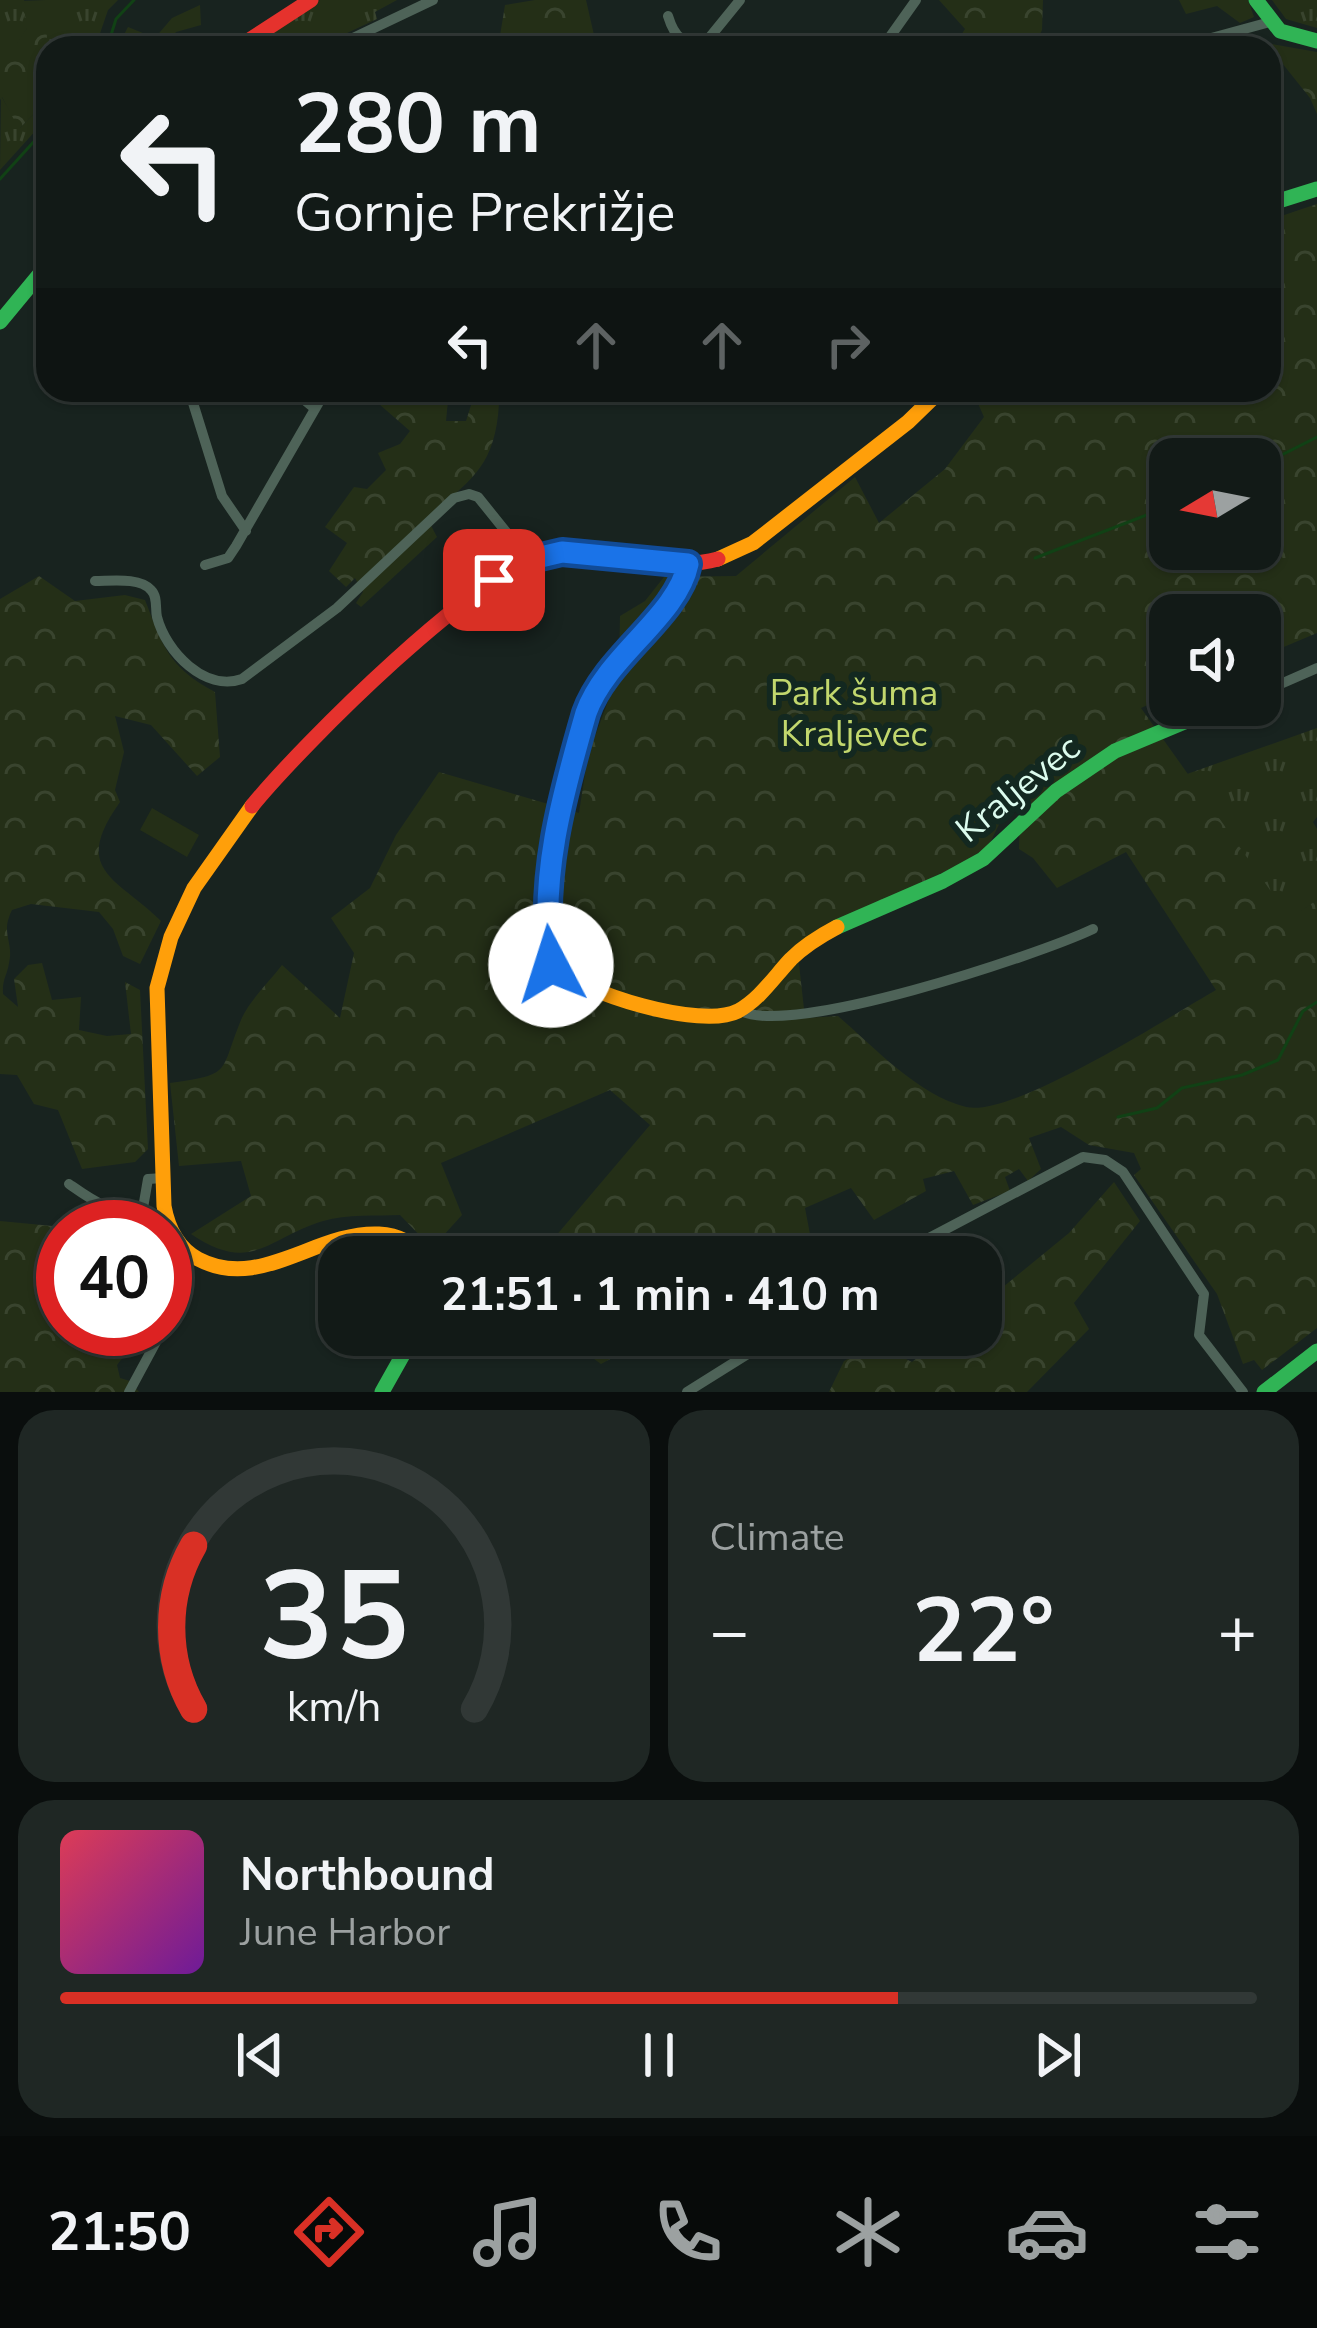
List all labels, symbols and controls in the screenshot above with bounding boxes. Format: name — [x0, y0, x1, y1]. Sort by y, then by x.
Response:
text: 280 m — [294, 67, 542, 182]
icon: left — [96, 84, 252, 240]
text: Gornje Prekrižje — [294, 176, 675, 250]
icon: left — [437, 312, 503, 378]
icon: ahead — [563, 312, 629, 378]
icon: ahead — [689, 312, 755, 378]
icon: right — [815, 312, 881, 378]
north arrow — [1149, 438, 1281, 570]
map controls — [1149, 438, 1281, 726]
pin — [443, 529, 545, 631]
icon: arrive — [461, 547, 527, 613]
button: sound — [1149, 594, 1281, 726]
park label: Park šuma Kraljevec — [770, 669, 938, 759]
street label: Kraljevec — [946, 724, 1090, 854]
position arrow — [488, 902, 614, 1028]
speed limit sign: 40 — [36, 1200, 192, 1356]
text: 21:51 · 1 min · 410 m — [440, 1265, 880, 1326]
text: Climate — [710, 1511, 845, 1564]
text: 35 — [259, 1532, 409, 1702]
text: 22° — [912, 1570, 1054, 1693]
text: − — [710, 1587, 749, 1677]
text: + — [1217, 1587, 1257, 1677]
text: km/h — [286, 1678, 381, 1736]
text: Northbound — [240, 1845, 494, 1906]
text: June Harbor — [240, 1906, 450, 1959]
icon: previous — [227, 2022, 293, 2088]
icon: pause — [626, 2022, 692, 2088]
icon: next — [1025, 2022, 1091, 2088]
icon: directions — [287, 2190, 371, 2274]
icon: music — [466, 2190, 550, 2274]
icon: phone — [646, 2190, 730, 2274]
icon: climate — [826, 2190, 910, 2274]
icon: car — [1005, 2190, 1089, 2274]
icon: filters — [1185, 2190, 1269, 2274]
text: 21:50 — [48, 2195, 191, 2269]

